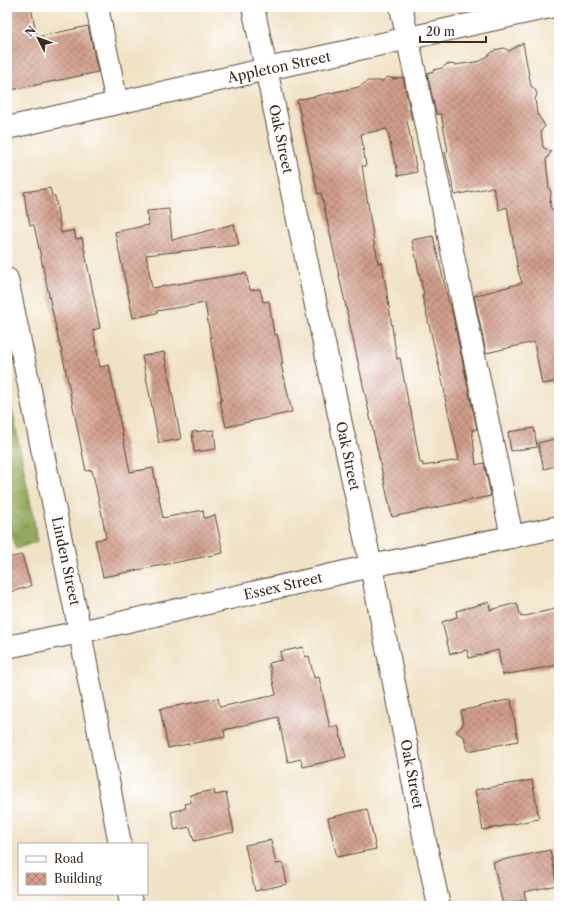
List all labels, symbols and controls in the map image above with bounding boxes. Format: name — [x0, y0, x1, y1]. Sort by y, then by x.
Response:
north arrow — [18, 18, 58, 58]
scale bar — [420, 18, 486, 44]
text: N — [22, 23, 39, 40]
text: 20 m — [426, 24, 455, 39]
street label: Appleton Street — [225, 47, 332, 87]
street label: Oak Street — [265, 103, 297, 175]
street label: Oak Street — [332, 420, 364, 492]
street label: Linden Street — [48, 515, 84, 607]
street label: Essex Street — [242, 568, 324, 604]
street label: Oak Street — [396, 738, 428, 810]
legend — [18, 843, 148, 895]
text: Road — [54, 851, 84, 866]
text: Building — [54, 871, 102, 886]

